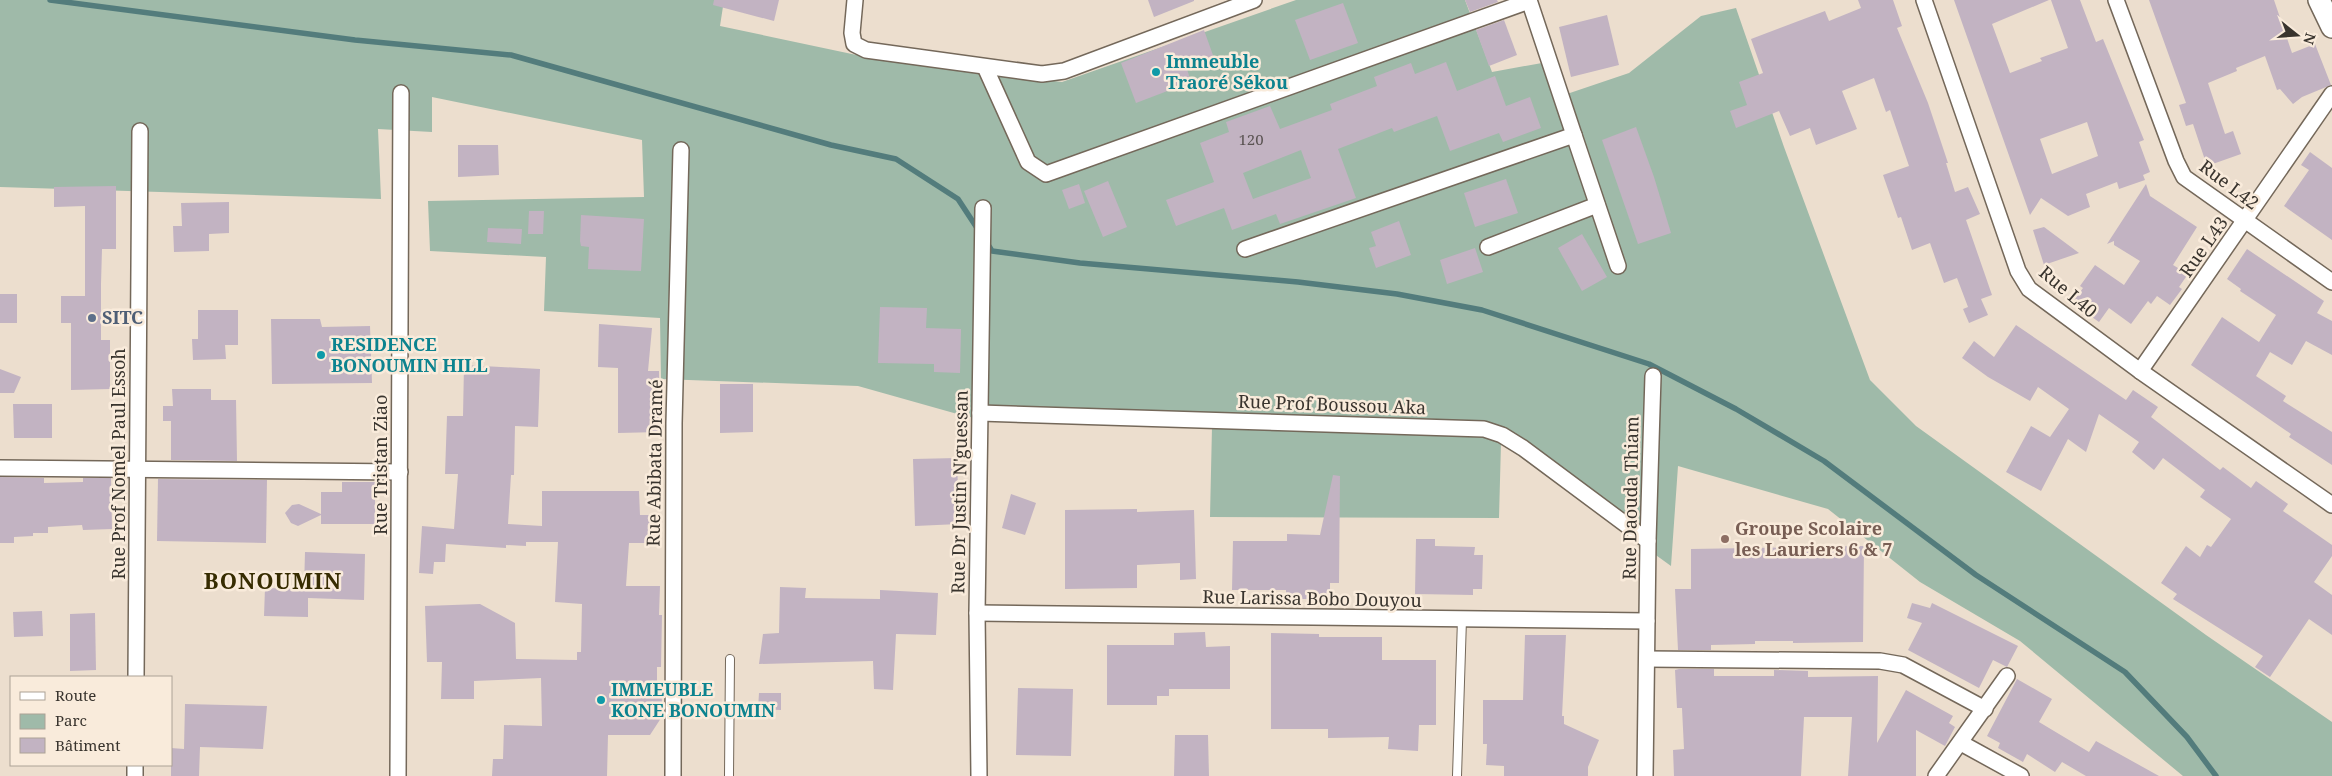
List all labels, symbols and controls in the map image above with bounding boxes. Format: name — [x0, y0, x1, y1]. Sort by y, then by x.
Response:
north arrow — [2272, 10, 2322, 60]
text: N — [2299, 31, 2321, 47]
place label: Immeuble Traoré Sékou — [1166, 49, 1288, 94]
marker: Immeuble Traoré Sékou — [1150, 66, 1162, 78]
house number: 120 — [1238, 129, 1264, 149]
street label: Rue L42 — [2195, 154, 2264, 215]
street label: Rue L43 — [2174, 211, 2233, 282]
street label: Rue L40 — [2035, 260, 2103, 323]
place label: SITC — [102, 305, 143, 329]
marker: SITC — [86, 312, 98, 324]
place label: RESIDENCE BONOUMIN HILL — [331, 332, 488, 377]
street label: Rue Prof Nomel Paul Essoh — [106, 348, 130, 580]
marker: RESIDENCE BONOUMIN HILL — [315, 349, 327, 361]
street label: Rue Abibata Dramé — [641, 379, 667, 547]
street label: Rue Dr Justin N'guessan — [945, 389, 973, 594]
street label: Rue Prof Boussou Aka — [1238, 389, 1427, 419]
street label: Rue Tristan Ziao — [368, 395, 392, 535]
street label: Rue Daouda Thiam — [1617, 416, 1643, 580]
place label: Groupe Scolaire les Lauriers 6 & 7 — [1735, 516, 1892, 561]
marker: Groupe Scolaire les Lauriers 6 & 7 — [1719, 533, 1731, 545]
district label: BONOUMIN — [204, 565, 342, 595]
street label: Rue Larissa Bobo Douyou — [1202, 584, 1422, 612]
legend — [10, 676, 172, 766]
place label: IMMEUBLE KONE BONOUMIN — [611, 677, 775, 722]
text: Route — [55, 685, 96, 705]
marker: IMMEUBLE KONE BONOUMIN — [595, 694, 607, 706]
text: Parc — [55, 710, 87, 730]
text: Bâtiment — [55, 735, 121, 755]

